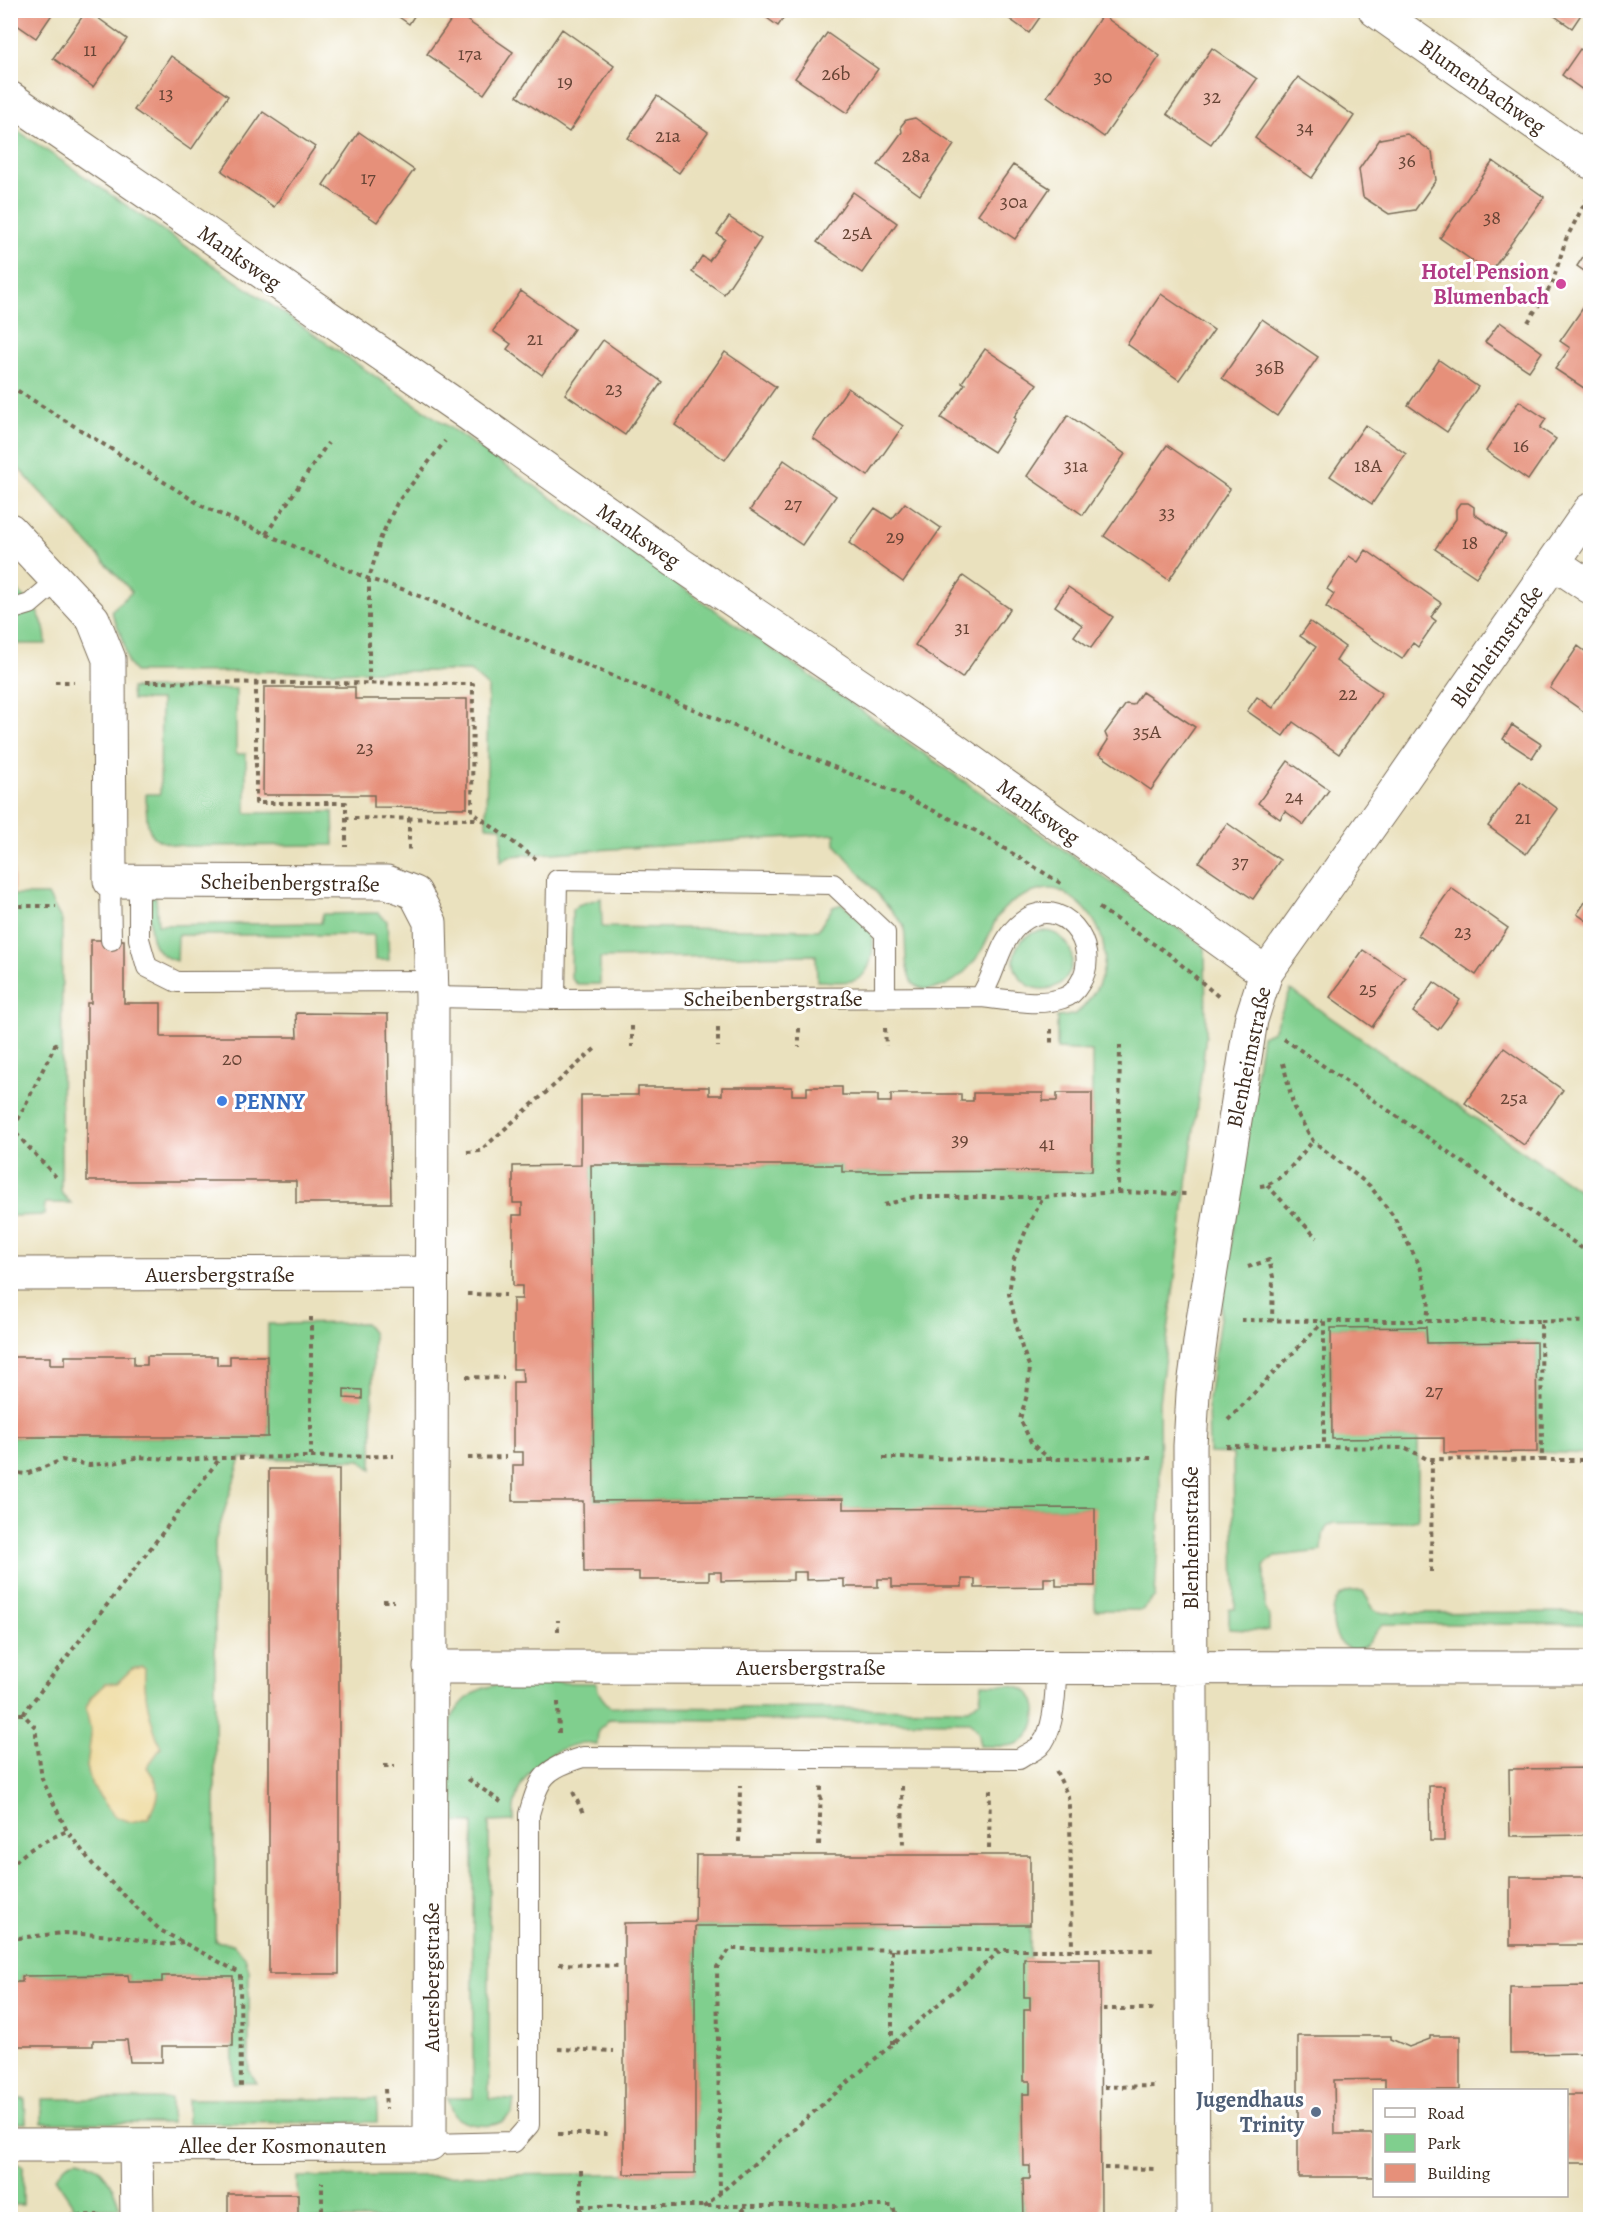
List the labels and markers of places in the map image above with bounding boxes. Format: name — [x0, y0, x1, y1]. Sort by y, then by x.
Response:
place label: Hotel Pension Blumenbach — [1421, 257, 1549, 312]
marker: Hotel Pension Blumenbach — [1554, 277, 1568, 291]
place label: PENNY — [234, 1087, 306, 1117]
marker: PENNY — [215, 1094, 229, 1108]
place label: Jugendhaus Trinity — [1196, 2085, 1305, 2140]
marker: Jugendhaus Trinity — [1309, 2105, 1323, 2119]

